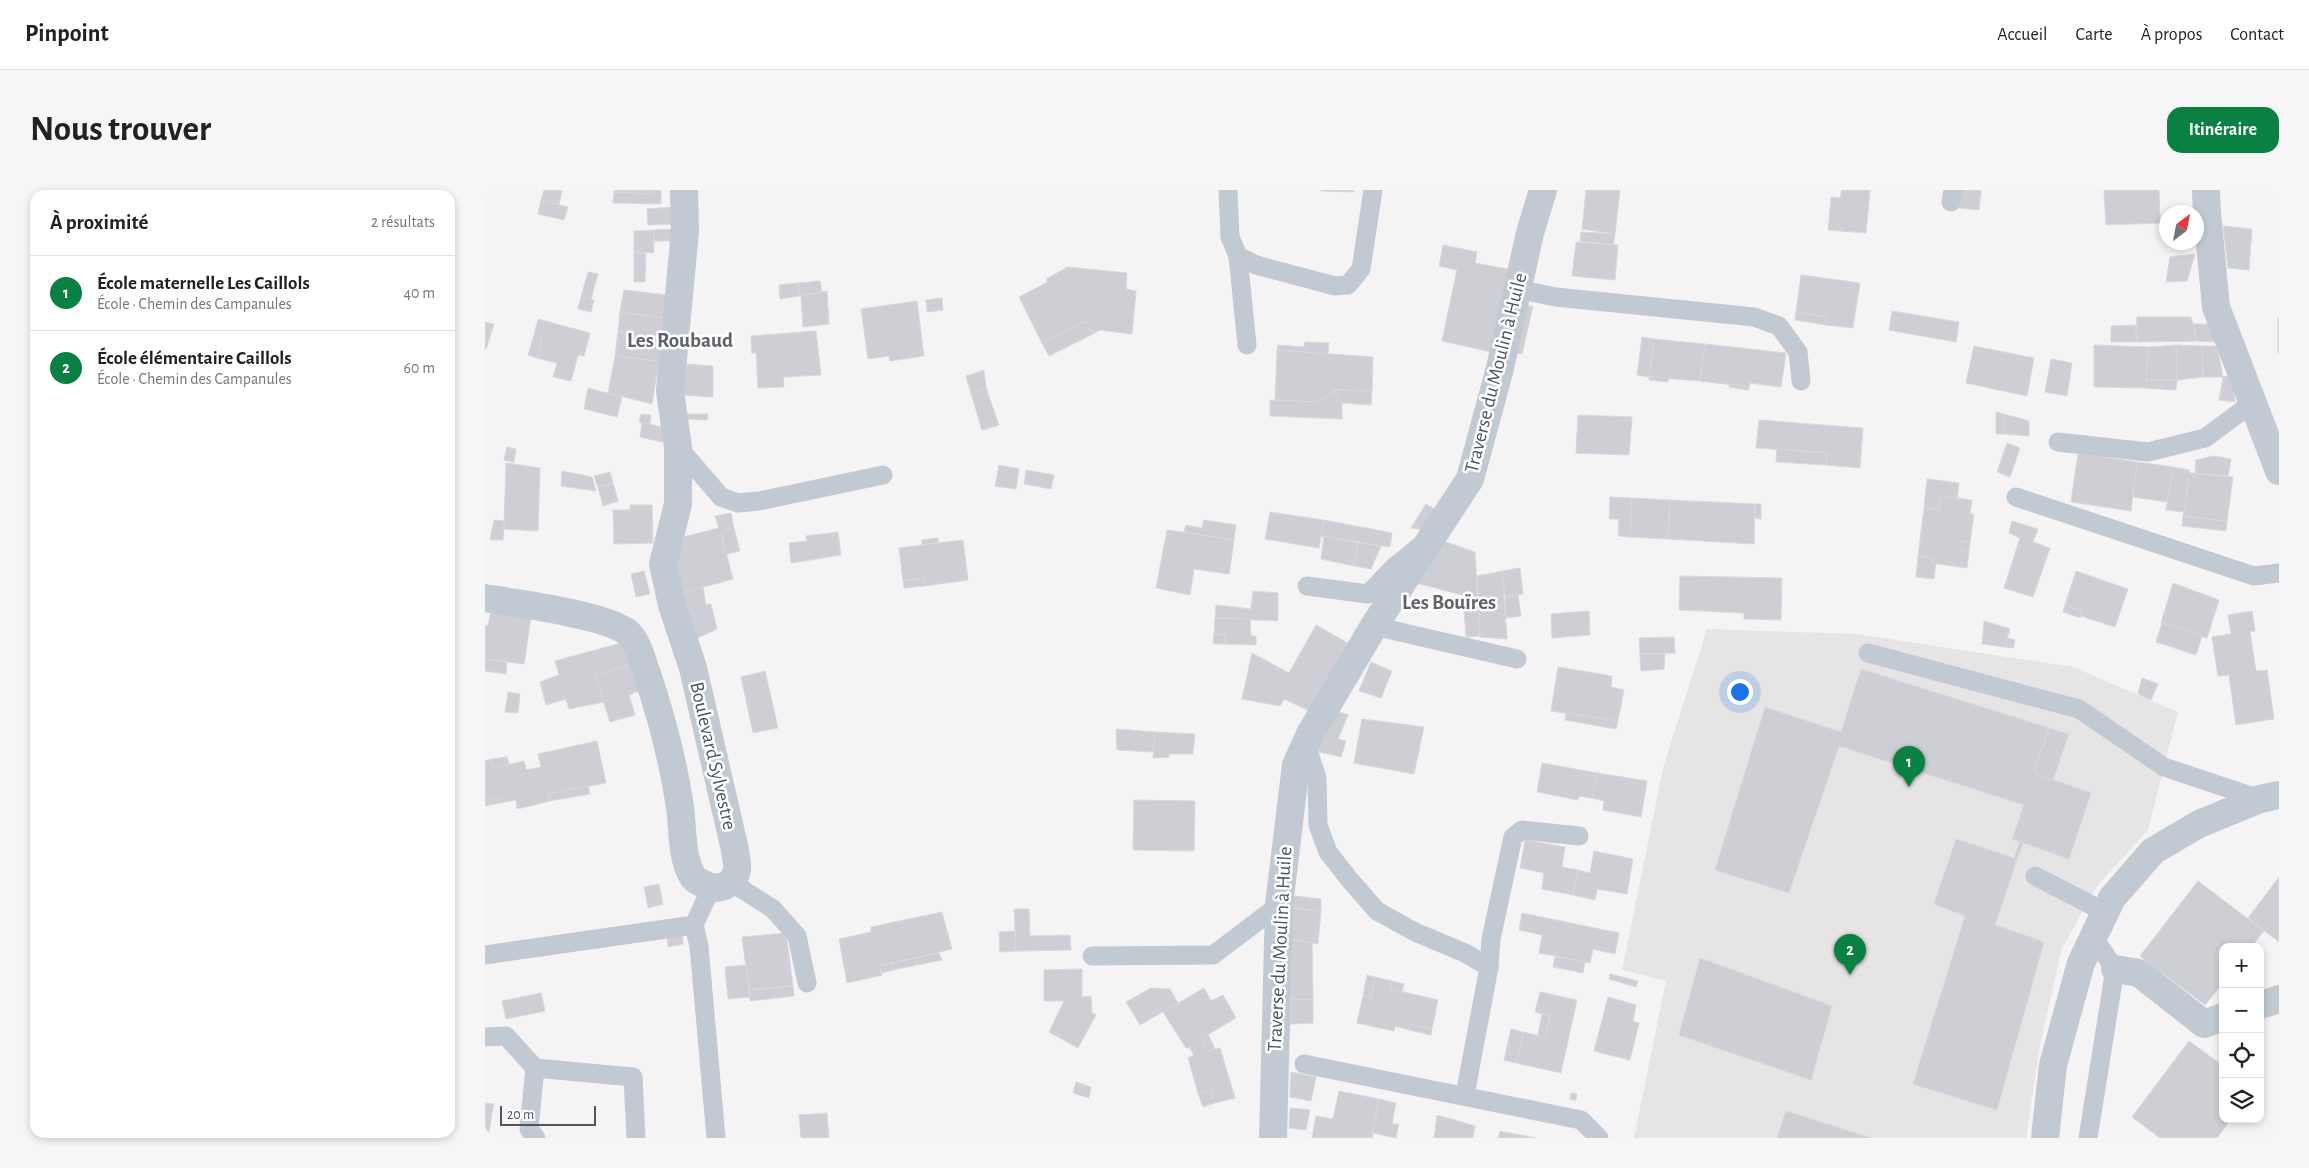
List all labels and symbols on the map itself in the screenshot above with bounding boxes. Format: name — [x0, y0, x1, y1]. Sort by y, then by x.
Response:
north arrow — [2159, 205, 2204, 250]
street label: Traverse du Moulin à Huile — [1461, 271, 1531, 475]
district label: Les Roubaud — [627, 330, 733, 351]
district label: Les Bouïres — [1402, 592, 1496, 613]
your location — [1727, 679, 1753, 705]
street label: Boulevard Sylvestre — [686, 680, 740, 832]
pin: 1 — [1893, 746, 1925, 787]
street label: Traverse du Moulin à Huile — [1265, 846, 1295, 1052]
pin: 2 — [1834, 934, 1866, 975]
scale bar — [500, 1103, 596, 1126]

